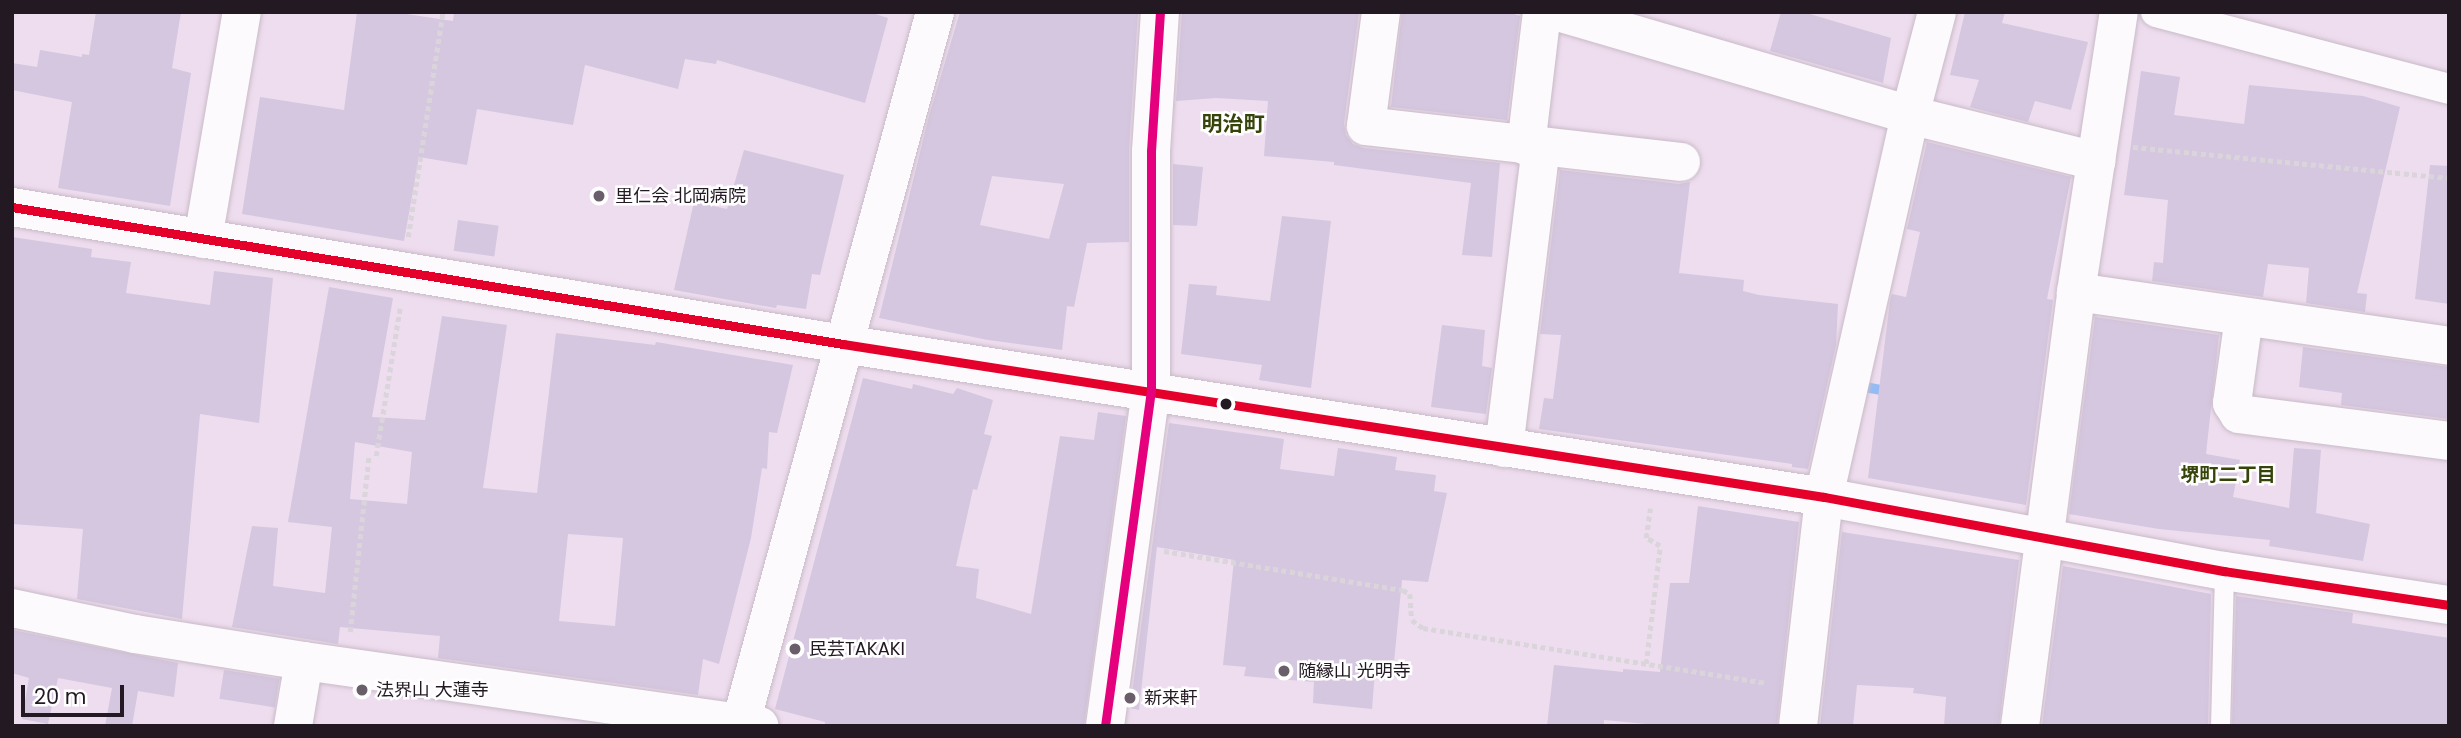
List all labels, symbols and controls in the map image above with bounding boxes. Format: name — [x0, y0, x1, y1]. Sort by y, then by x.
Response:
district label: 明治町 — [1202, 111, 1264, 137]
place label: 里仁会 北岡病院 — [615, 185, 746, 207]
marker: 里仁会 北岡病院 — [589, 186, 609, 206]
unlabelled marker — [1219, 397, 1233, 411]
district label: 堺町二丁目 — [2181, 464, 2275, 486]
place label: 民芸TAKAKI — [809, 638, 905, 660]
marker: 民芸TAKAKI — [787, 641, 803, 657]
place label: 随縁山 光明寺 — [1298, 660, 1411, 682]
marker: 随縁山 光明寺 — [1276, 663, 1292, 679]
scale bar — [24, 672, 128, 716]
place label: 法界山 大蓮寺 — [376, 679, 489, 701]
text: 20 m — [34, 682, 87, 711]
marker: 法界山 大蓮寺 — [354, 682, 370, 698]
place label: 新来軒 — [1144, 687, 1198, 709]
marker: 新来軒 — [1122, 690, 1138, 706]

